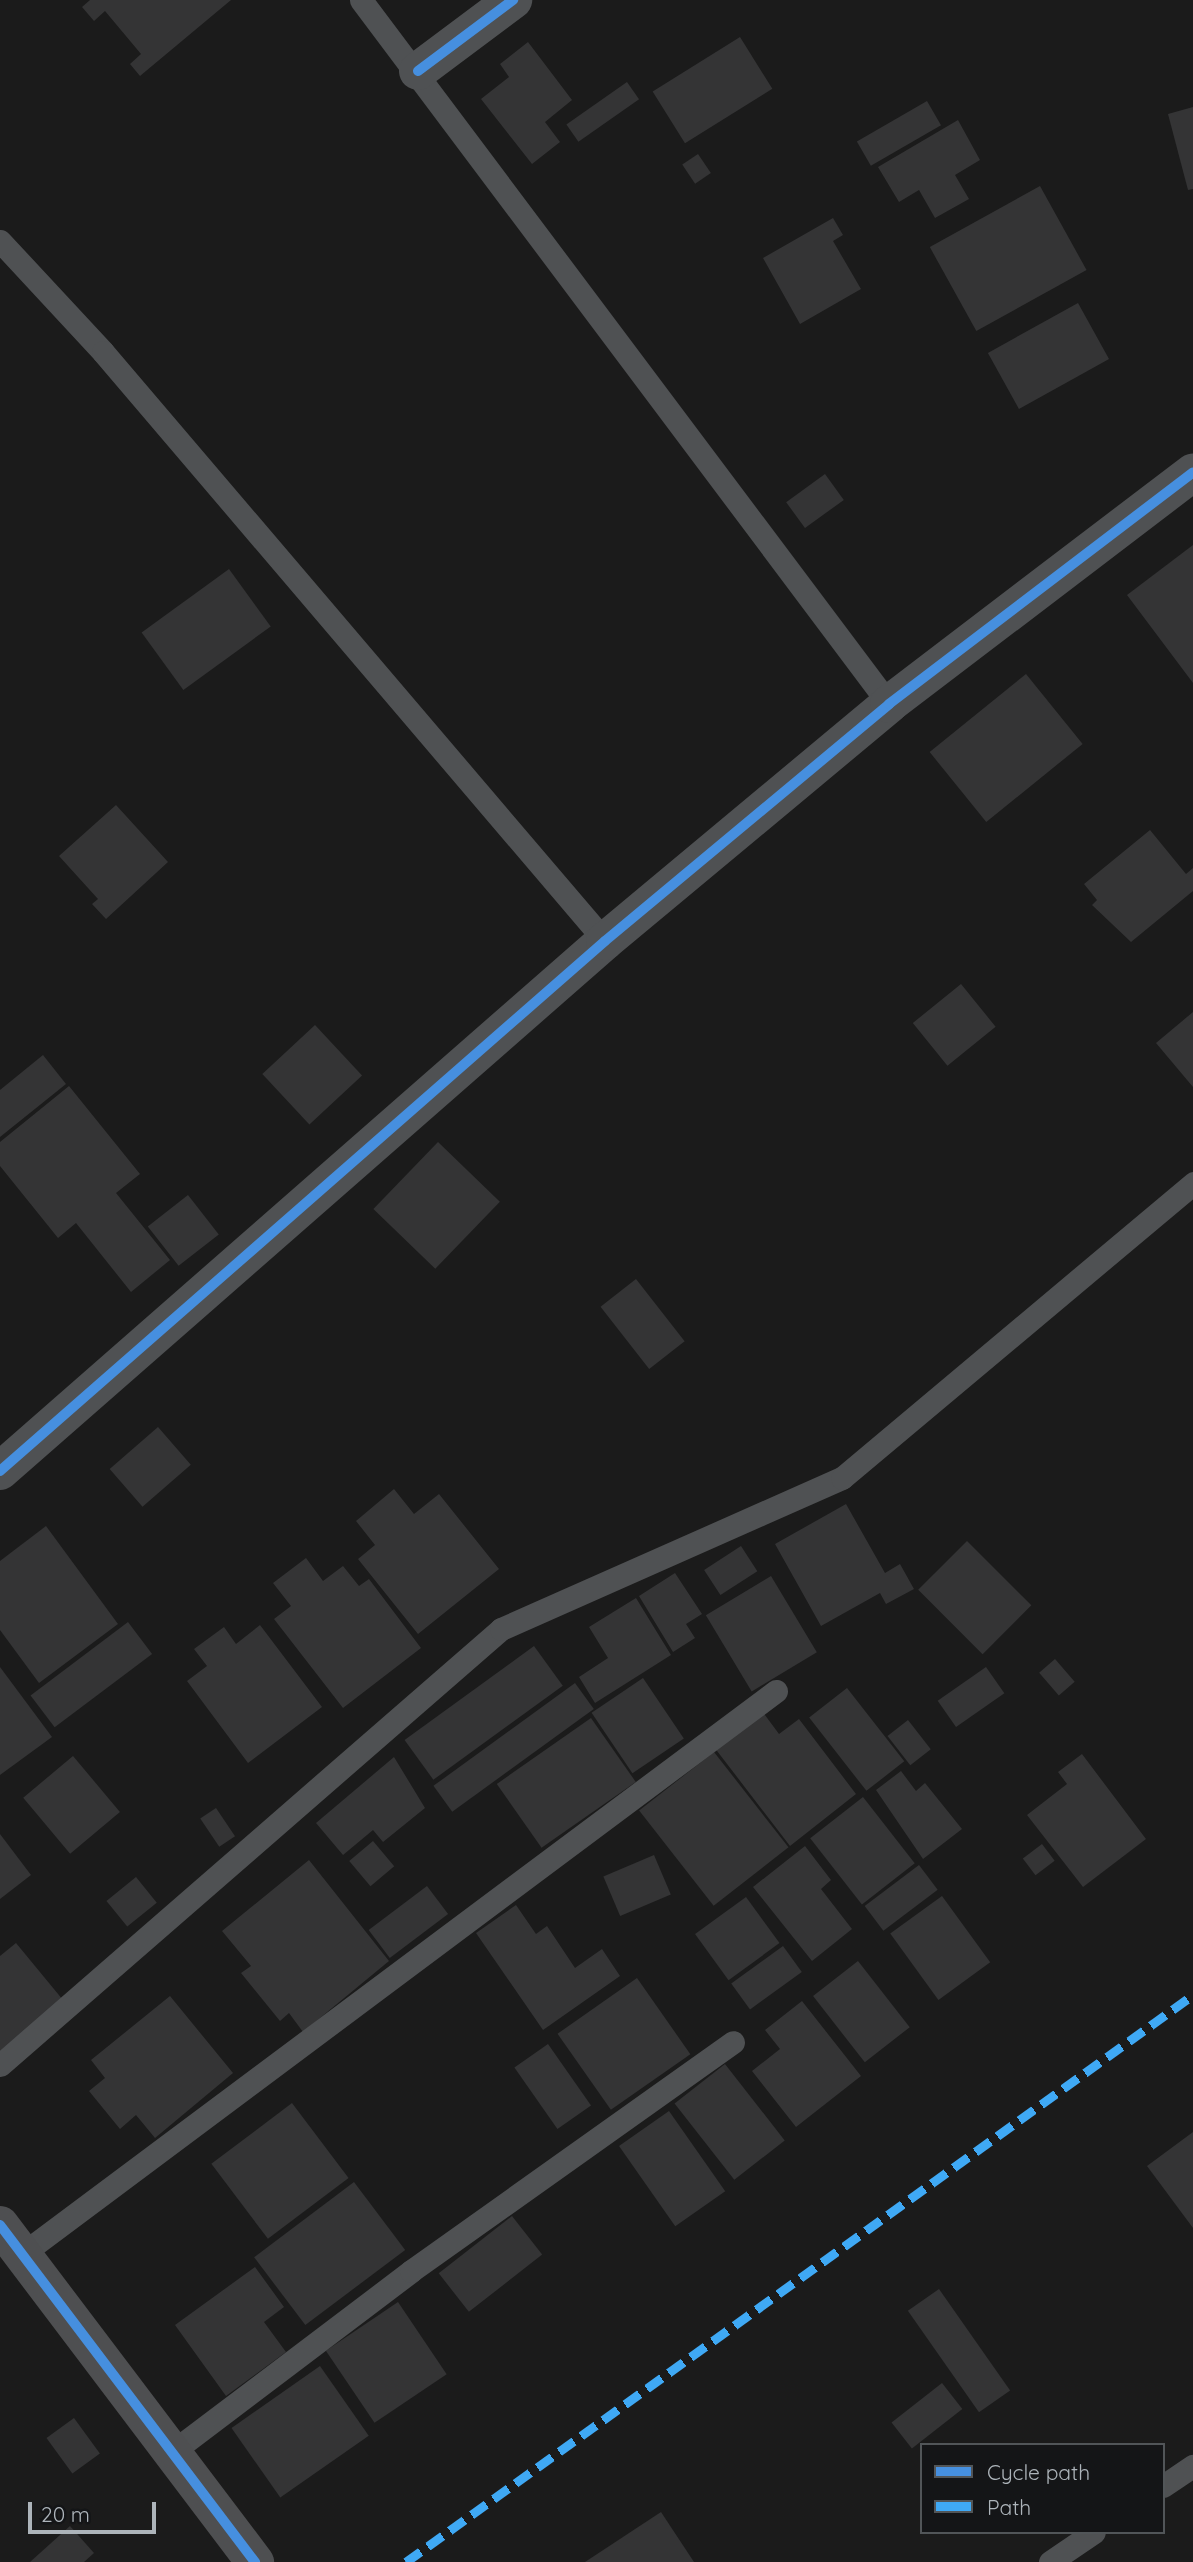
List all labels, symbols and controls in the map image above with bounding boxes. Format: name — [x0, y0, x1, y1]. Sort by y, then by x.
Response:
legend — [920, 2443, 1165, 2534]
text: Cycle path — [987, 2459, 1090, 2485]
scale bar — [32, 2488, 159, 2532]
text: Path — [987, 2494, 1031, 2520]
text: 20 m — [41, 2501, 90, 2527]

